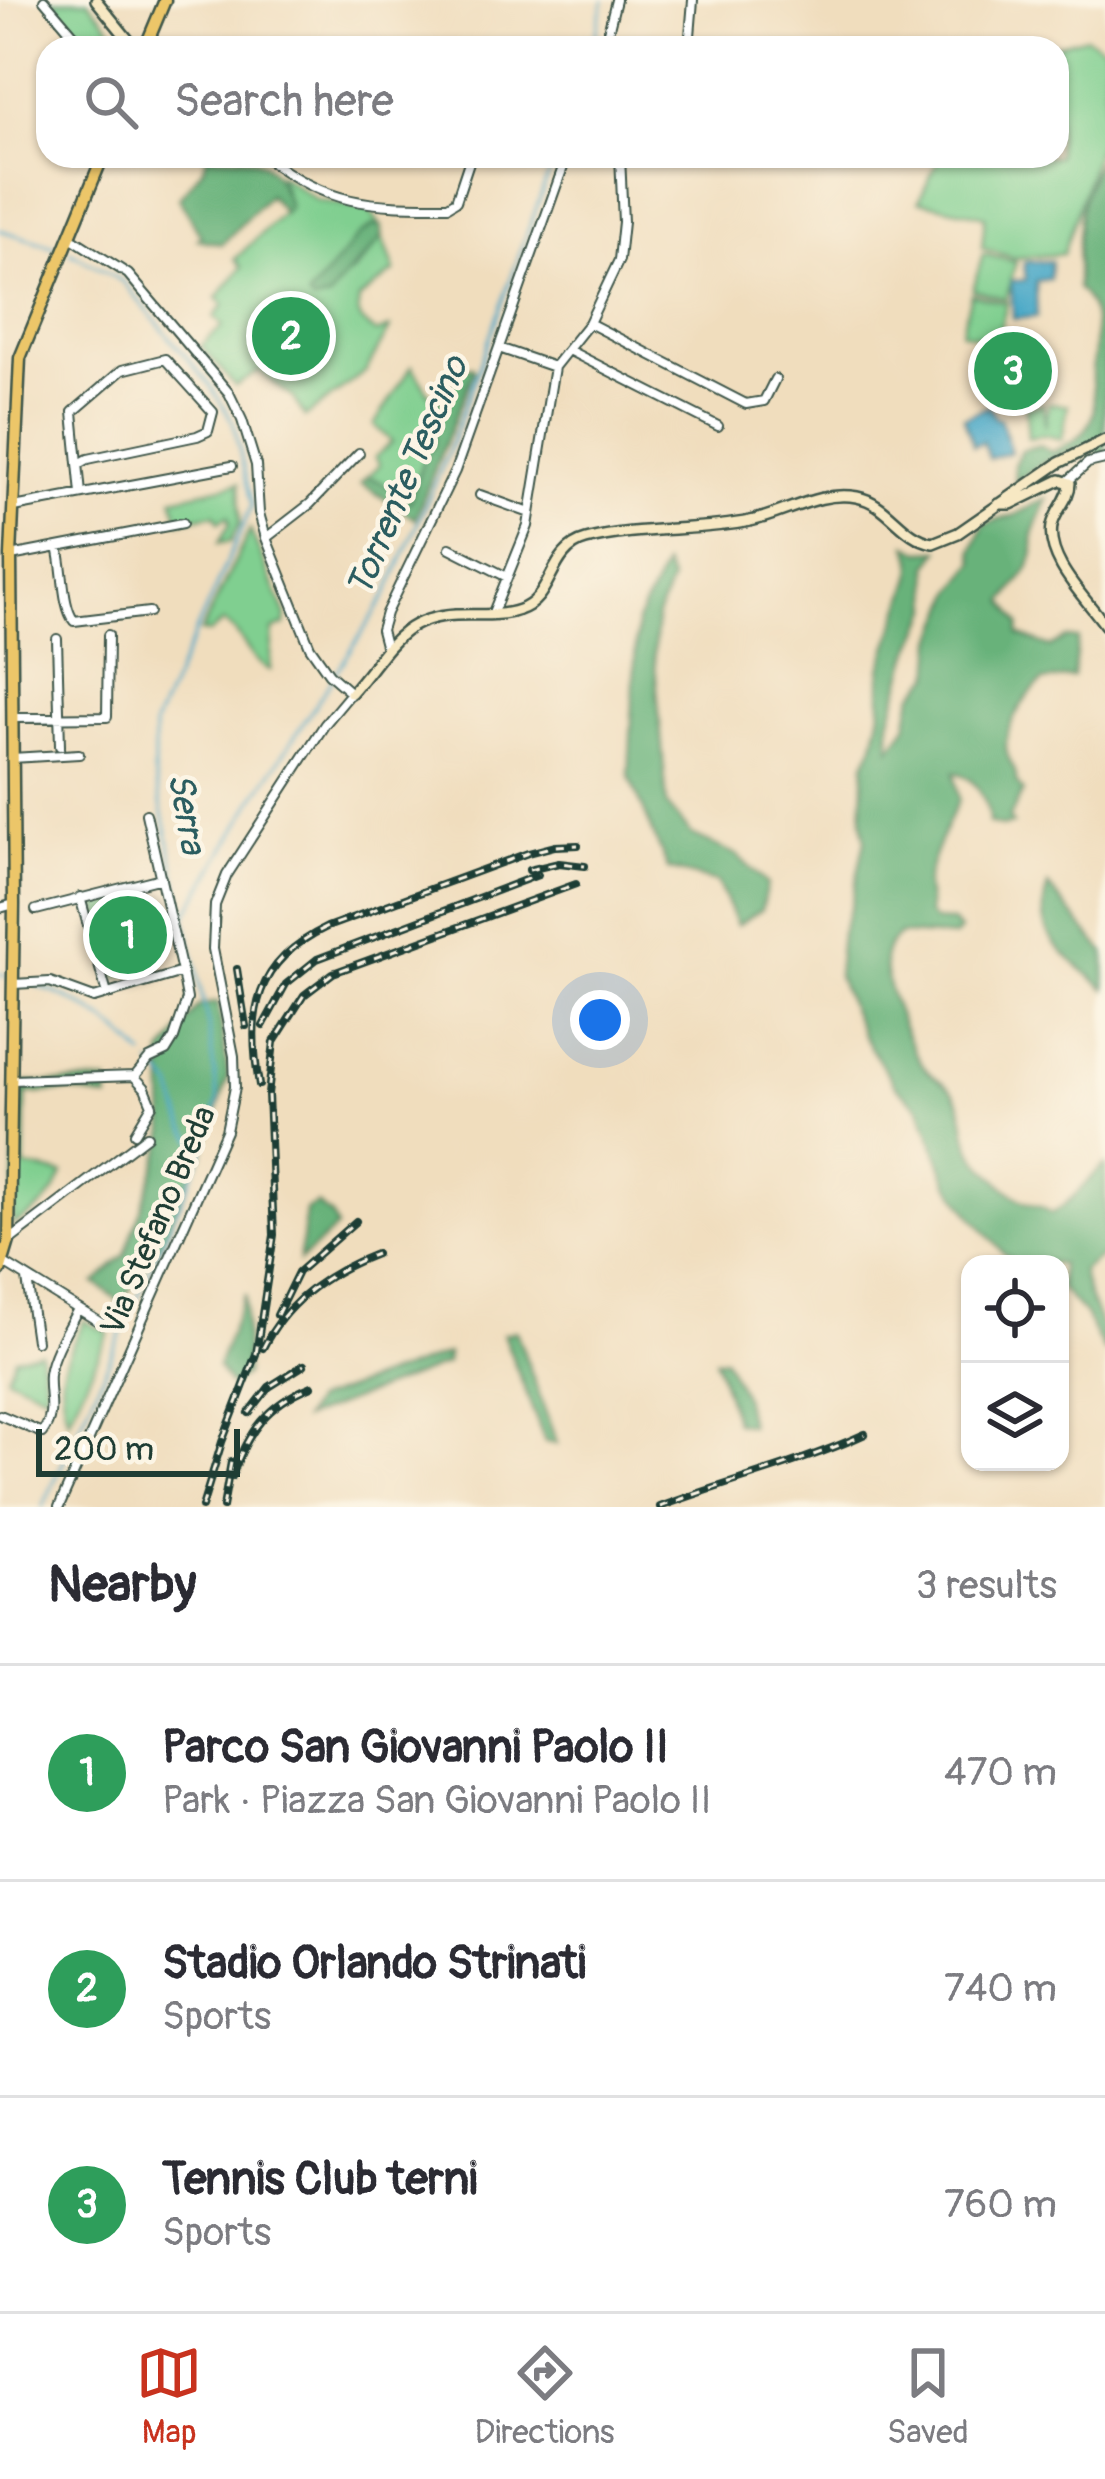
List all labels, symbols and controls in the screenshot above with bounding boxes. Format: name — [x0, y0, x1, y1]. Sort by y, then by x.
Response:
search box — [36, 36, 1069, 168]
icon: search — [78, 69, 144, 135]
text: Search here — [174, 74, 394, 130]
pin: 2 — [252, 291, 330, 381]
pin: 3 — [974, 326, 1052, 416]
water label: Torrente Tescino — [337, 347, 479, 603]
water label: Serra — [157, 769, 216, 859]
pin: 1 — [89, 890, 167, 980]
your location — [570, 990, 630, 1050]
street label: Via Stefano Breda — [92, 1100, 225, 1341]
map controls — [961, 1255, 1069, 1471]
button: locate — [961, 1255, 1069, 1363]
button: layers — [961, 1363, 1069, 1471]
scale bar — [36, 1423, 240, 1476]
text: 200 m — [54, 1429, 154, 1470]
text: Nearby — [48, 1553, 196, 1617]
text: 3 results — [916, 1561, 1057, 1610]
text: Parco San Giovanni Paolo II — [162, 1720, 669, 1776]
text: 1 — [79, 1748, 95, 1797]
text: 470 m — [944, 1748, 1057, 1797]
text: Park · Piazza San Giovanni Paolo II — [162, 1776, 711, 1825]
text: Stadio Orlando Strinati — [162, 1936, 586, 1992]
text: 2 — [76, 1964, 98, 2013]
text: 740 m — [944, 1964, 1057, 2013]
text: Sports — [162, 1992, 271, 2041]
text: Tennis Club terni — [162, 2152, 477, 2208]
text: 3 — [76, 2180, 98, 2229]
text: 760 m — [944, 2180, 1057, 2229]
text: Sports — [162, 2208, 271, 2257]
tab: Map — [136, 2340, 202, 2453]
tab: Directions — [475, 2340, 615, 2453]
tab: Saved — [887, 2340, 969, 2453]

